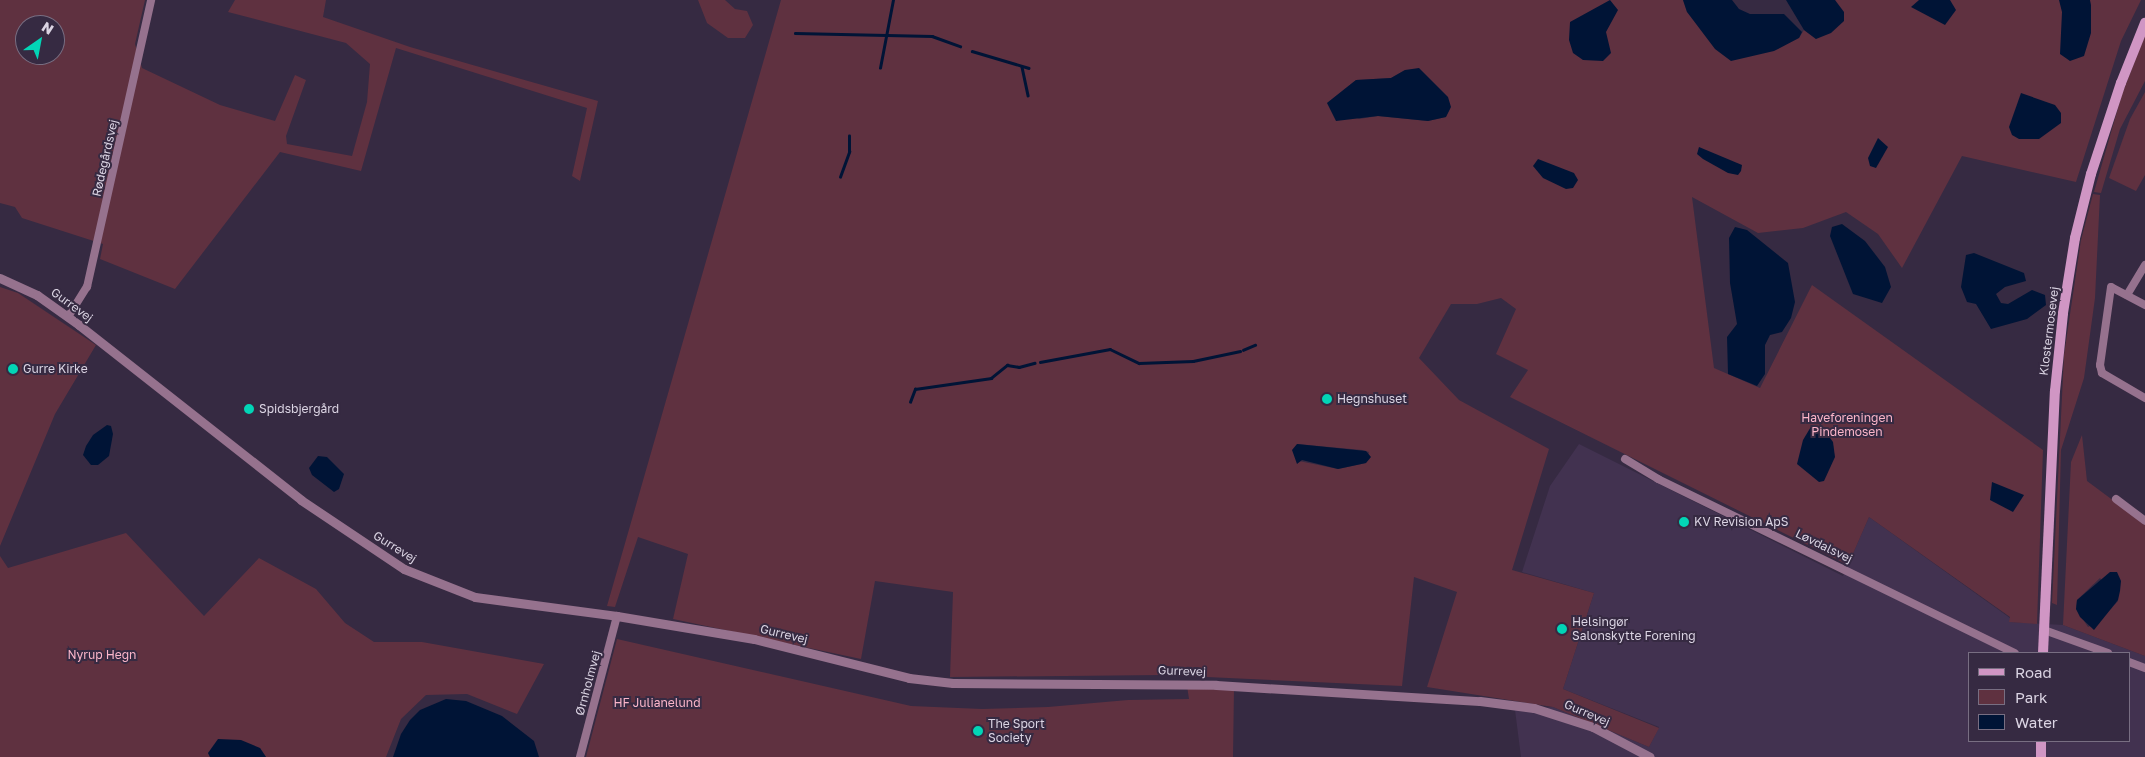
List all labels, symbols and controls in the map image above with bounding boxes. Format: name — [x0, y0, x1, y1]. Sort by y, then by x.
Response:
north arrow — [15, 15, 65, 65]
text: N — [39, 18, 57, 38]
street label: Rødegårdsvej — [89, 118, 121, 198]
street label: Gurrevej — [48, 285, 96, 325]
street label: Klostermosevej — [2036, 286, 2062, 376]
place label: Gurre Kirke — [23, 362, 88, 376]
marker: Gurre Kirke — [7, 363, 19, 375]
place label: Hegnshuset — [1337, 392, 1407, 406]
marker: Hegnshuset — [1321, 393, 1333, 405]
place label: Spidsbjergård — [259, 402, 339, 416]
marker: Spidsbjergård — [243, 403, 255, 415]
park label: Haveforeningen Pindemosen — [1801, 411, 1893, 439]
place label: KV Revision ApS — [1694, 515, 1788, 529]
marker: KV Revision ApS — [1678, 516, 1690, 528]
street label: Løvdalsvej — [1793, 526, 1855, 566]
street label: Gurrevej — [371, 528, 419, 566]
place label: Helsingør Salonskytte Forening — [1572, 615, 1696, 643]
street label: Gurrevej — [759, 622, 809, 646]
marker: Helsingør Salonskytte Forening — [1556, 623, 1568, 635]
park label: Nyrup Hegn — [68, 648, 136, 662]
street label: Ørnholmvej — [572, 649, 604, 717]
legend — [1968, 652, 2130, 742]
street label: Gurrevej — [1158, 663, 1206, 679]
text: Road — [2015, 663, 2052, 681]
text: Park — [2015, 688, 2047, 706]
park label: HF Julianelund — [613, 696, 701, 710]
street label: Gurrevej — [1562, 697, 1612, 729]
text: Water — [2015, 713, 2058, 731]
place label: The Sport Society — [988, 717, 1045, 745]
marker: The Sport Society — [972, 725, 984, 737]

